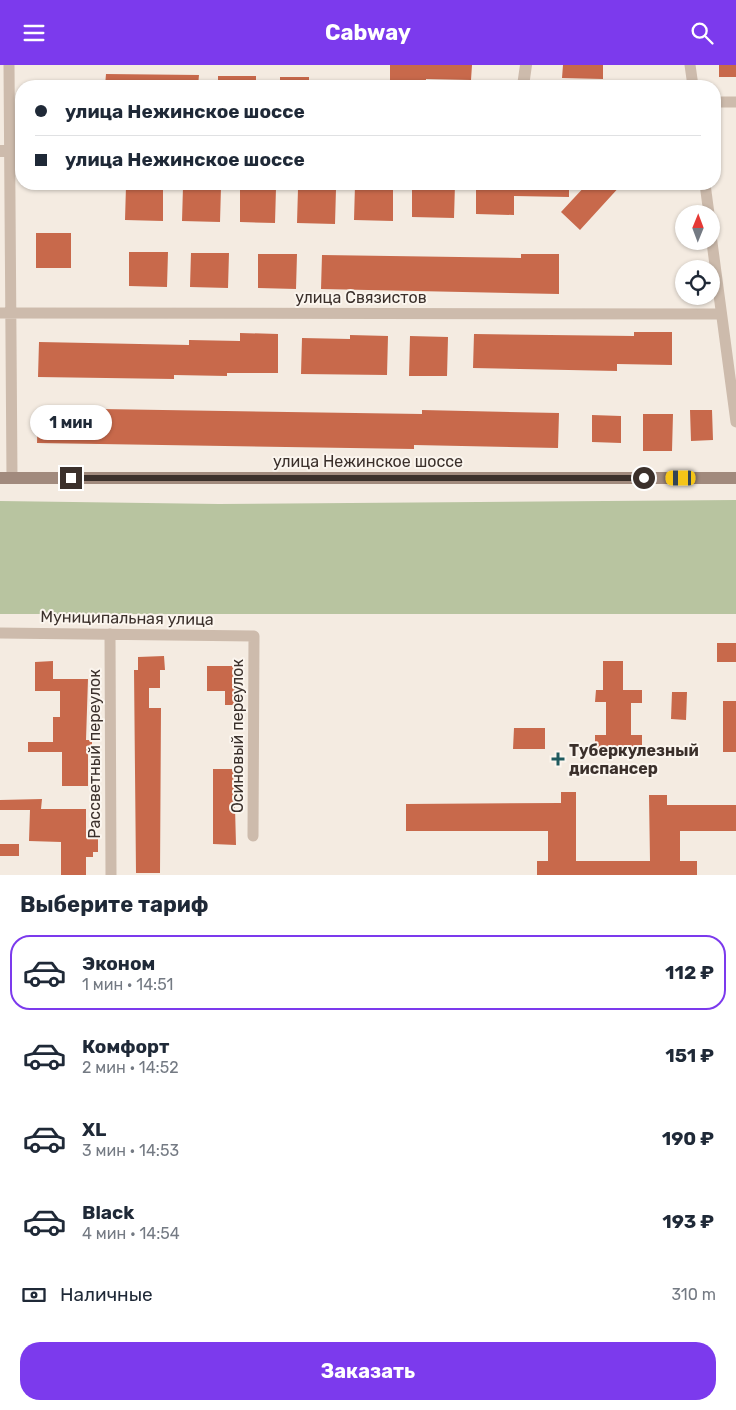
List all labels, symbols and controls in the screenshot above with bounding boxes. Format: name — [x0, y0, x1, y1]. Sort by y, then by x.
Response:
icon: menu — [20, 19, 48, 47]
text: Cabway — [325, 19, 411, 46]
icon: search — [688, 19, 716, 47]
text: улица Нежинское шоссе — [65, 100, 305, 123]
text: улица Нежинское шоссе — [65, 148, 305, 171]
north arrow — [675, 205, 720, 250]
map controls — [675, 205, 720, 305]
button: locate — [675, 260, 720, 305]
street label: улица Связистов — [295, 288, 427, 307]
callout: 1 мин — [30, 405, 112, 441]
text: 1 мин — [49, 413, 93, 432]
street label: улица Нежинское шоссе — [273, 452, 463, 471]
route end — [60, 467, 82, 489]
route start — [633, 467, 655, 489]
car — [666, 471, 696, 486]
street label: Муниципальная улица — [40, 607, 214, 629]
street label: Осиновый переулок — [228, 658, 247, 813]
street label: Рассветный переулок — [85, 669, 104, 839]
place label: Туберкулезный диспансер — [569, 741, 699, 778]
marker: Туберкулезный диспансер — [551, 752, 565, 766]
text: Выберите тариф — [20, 891, 209, 918]
icon: car — [22, 950, 67, 995]
text: Эконом — [82, 952, 155, 975]
text: 112 ₽ — [665, 961, 714, 984]
text: 1 мин · 14:51 — [82, 975, 173, 994]
icon: car — [22, 1033, 67, 1078]
text: Комфорт — [82, 1035, 169, 1058]
text: 151 ₽ — [665, 1044, 714, 1067]
text: 2 мин · 14:52 — [82, 1058, 179, 1077]
icon: car — [22, 1116, 67, 1161]
text: XL — [82, 1118, 106, 1141]
text: 190 ₽ — [662, 1127, 714, 1150]
text: 3 мин · 14:53 — [82, 1141, 179, 1160]
icon: car — [22, 1199, 67, 1244]
text: Black — [82, 1201, 134, 1224]
text: 193 ₽ — [662, 1210, 714, 1233]
text: 4 мин · 14:54 — [82, 1224, 180, 1243]
icon: cash — [20, 1281, 48, 1309]
text: Наличные — [60, 1283, 153, 1306]
text: 310 m — [672, 1285, 716, 1304]
button: Заказать — [20, 1342, 716, 1400]

